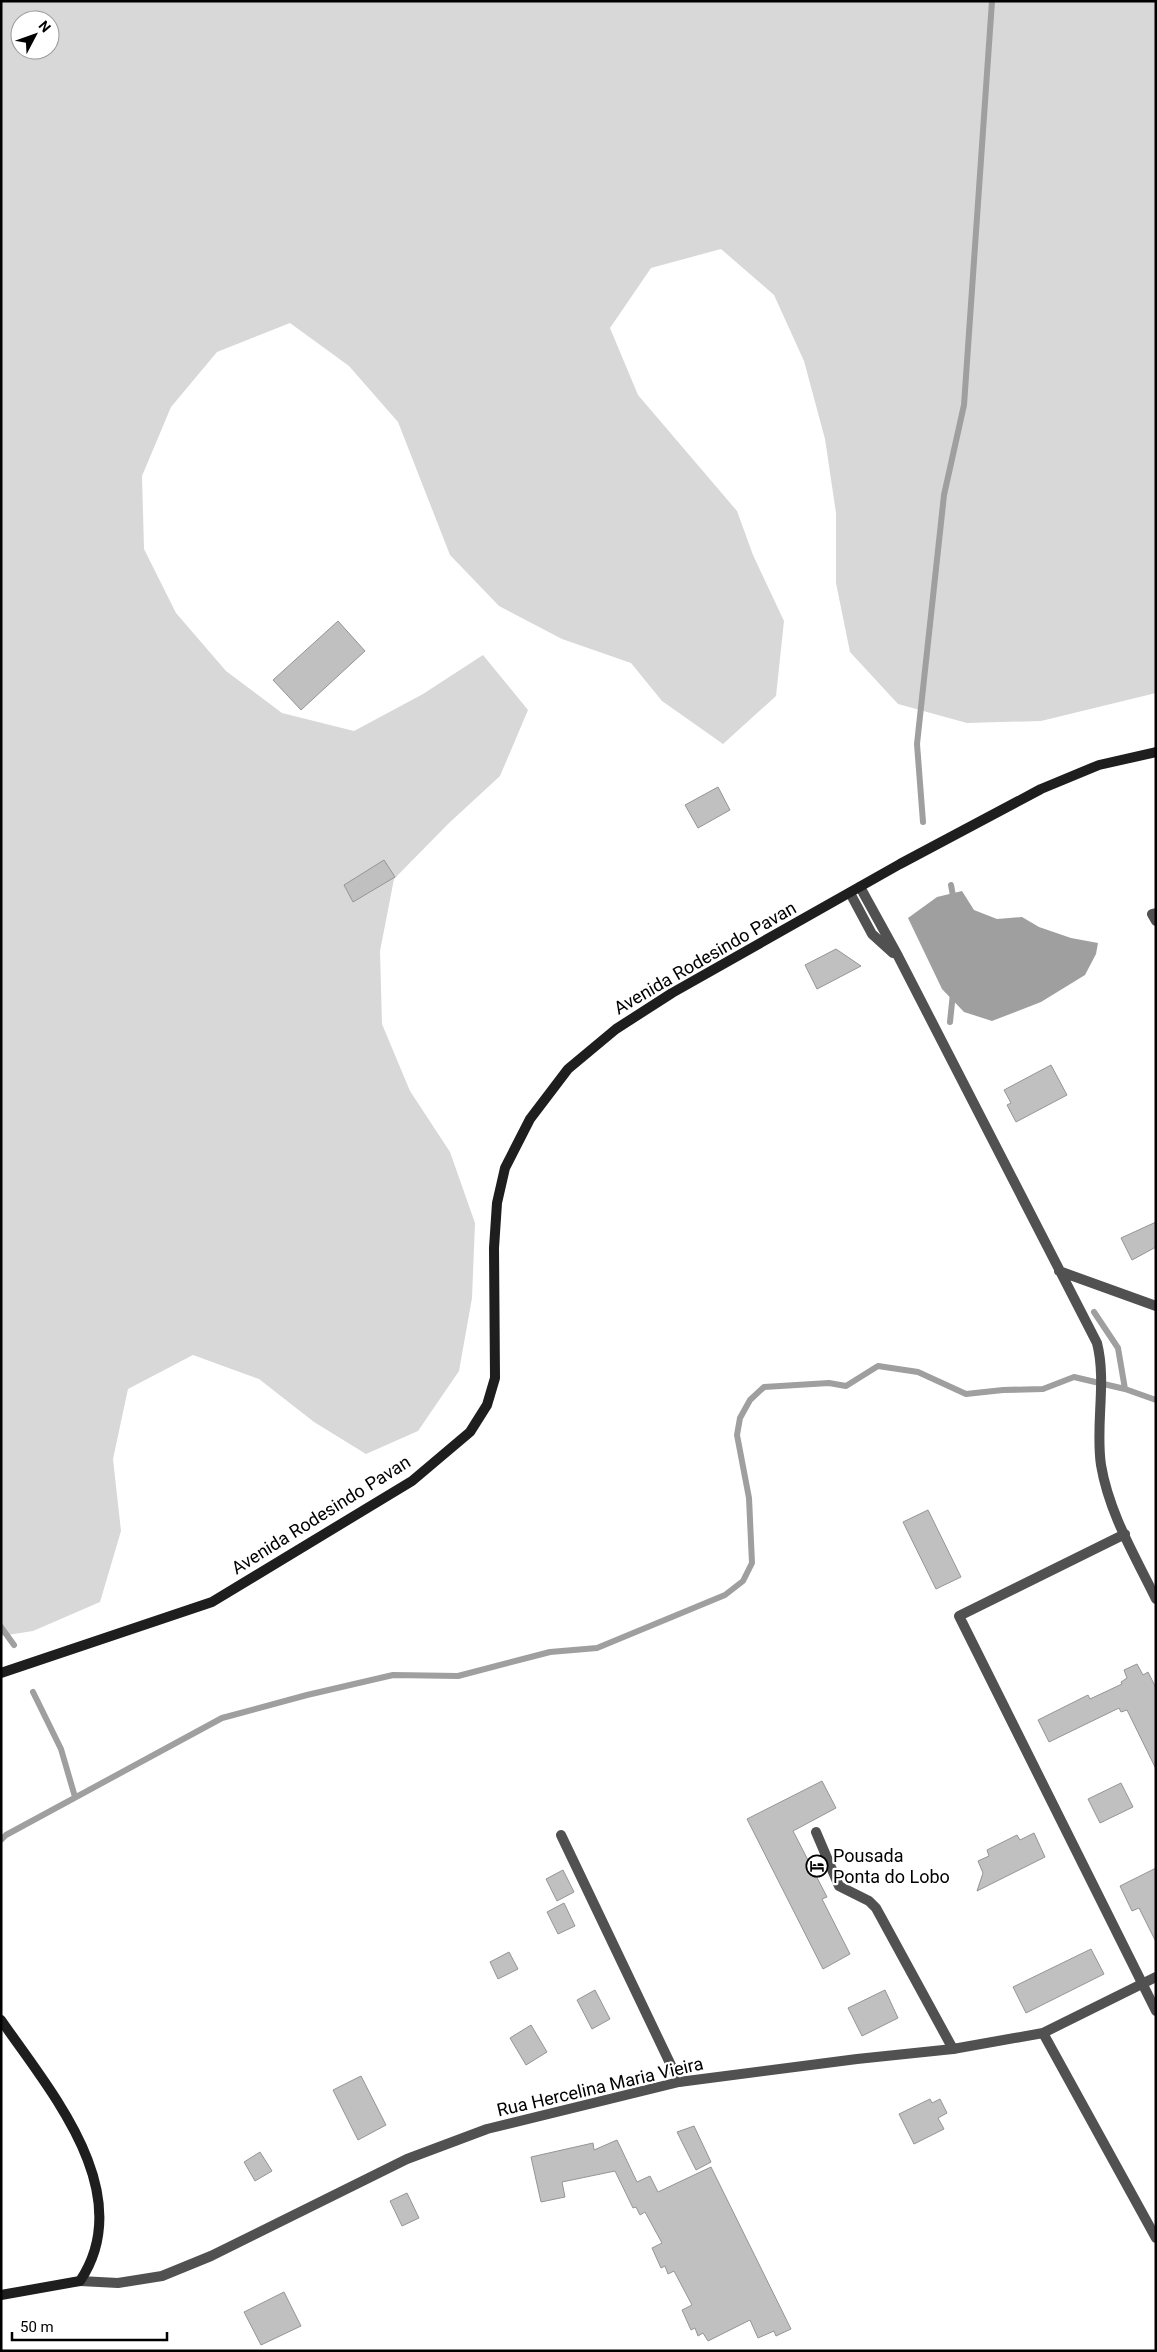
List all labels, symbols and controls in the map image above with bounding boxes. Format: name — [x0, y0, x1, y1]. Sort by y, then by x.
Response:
north arrow — [10, 10, 60, 60]
text: N — [36, 17, 54, 35]
street label: Avenida Rodesindo Pavan — [610, 897, 800, 1018]
street label: Avenida Rodesindo Pavan — [227, 1451, 414, 1578]
place label: Pousada Ponta do Lobo — [833, 1845, 950, 1887]
hotel icon: Pousada Ponta do Lobo — [805, 1854, 829, 1878]
street label: Rua Hercelina Maria Vieira — [495, 2053, 705, 2120]
scale bar — [12, 2310, 168, 2342]
text: 50 m — [20, 2318, 54, 2336]

